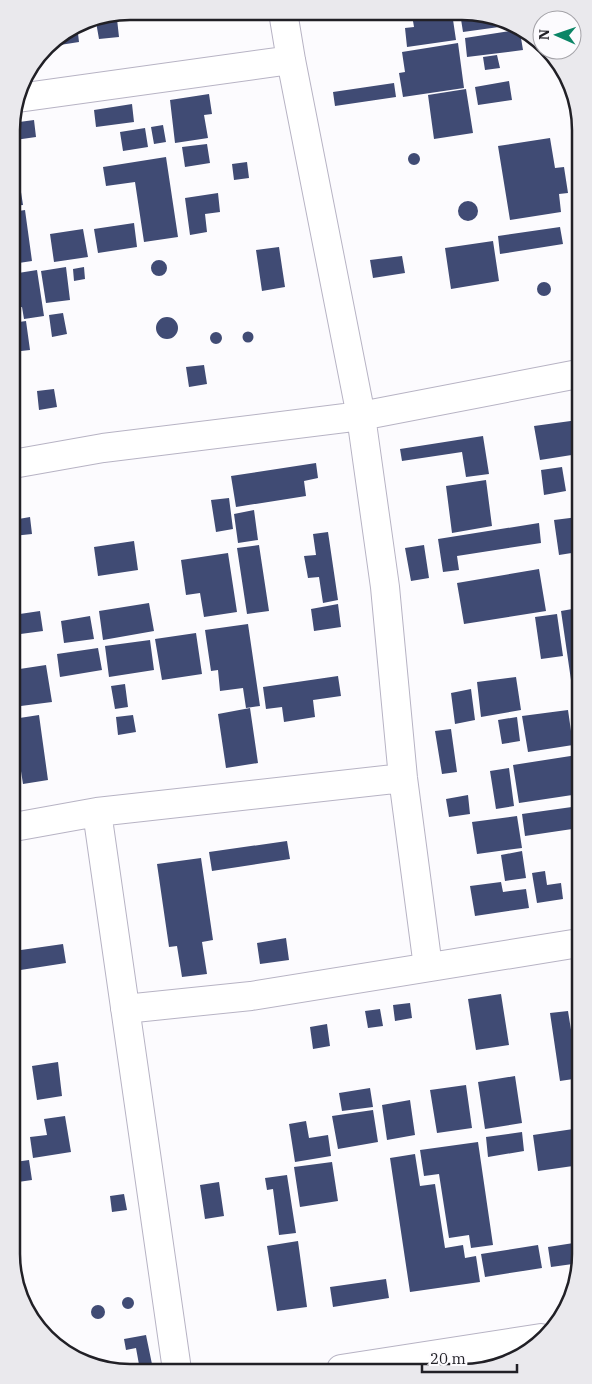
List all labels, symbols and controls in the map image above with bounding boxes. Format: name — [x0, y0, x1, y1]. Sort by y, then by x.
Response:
north arrow — [532, 10, 582, 60]
text: N — [535, 29, 553, 40]
scale bar — [422, 1342, 517, 1374]
text: 20 m — [430, 1349, 466, 1368]

